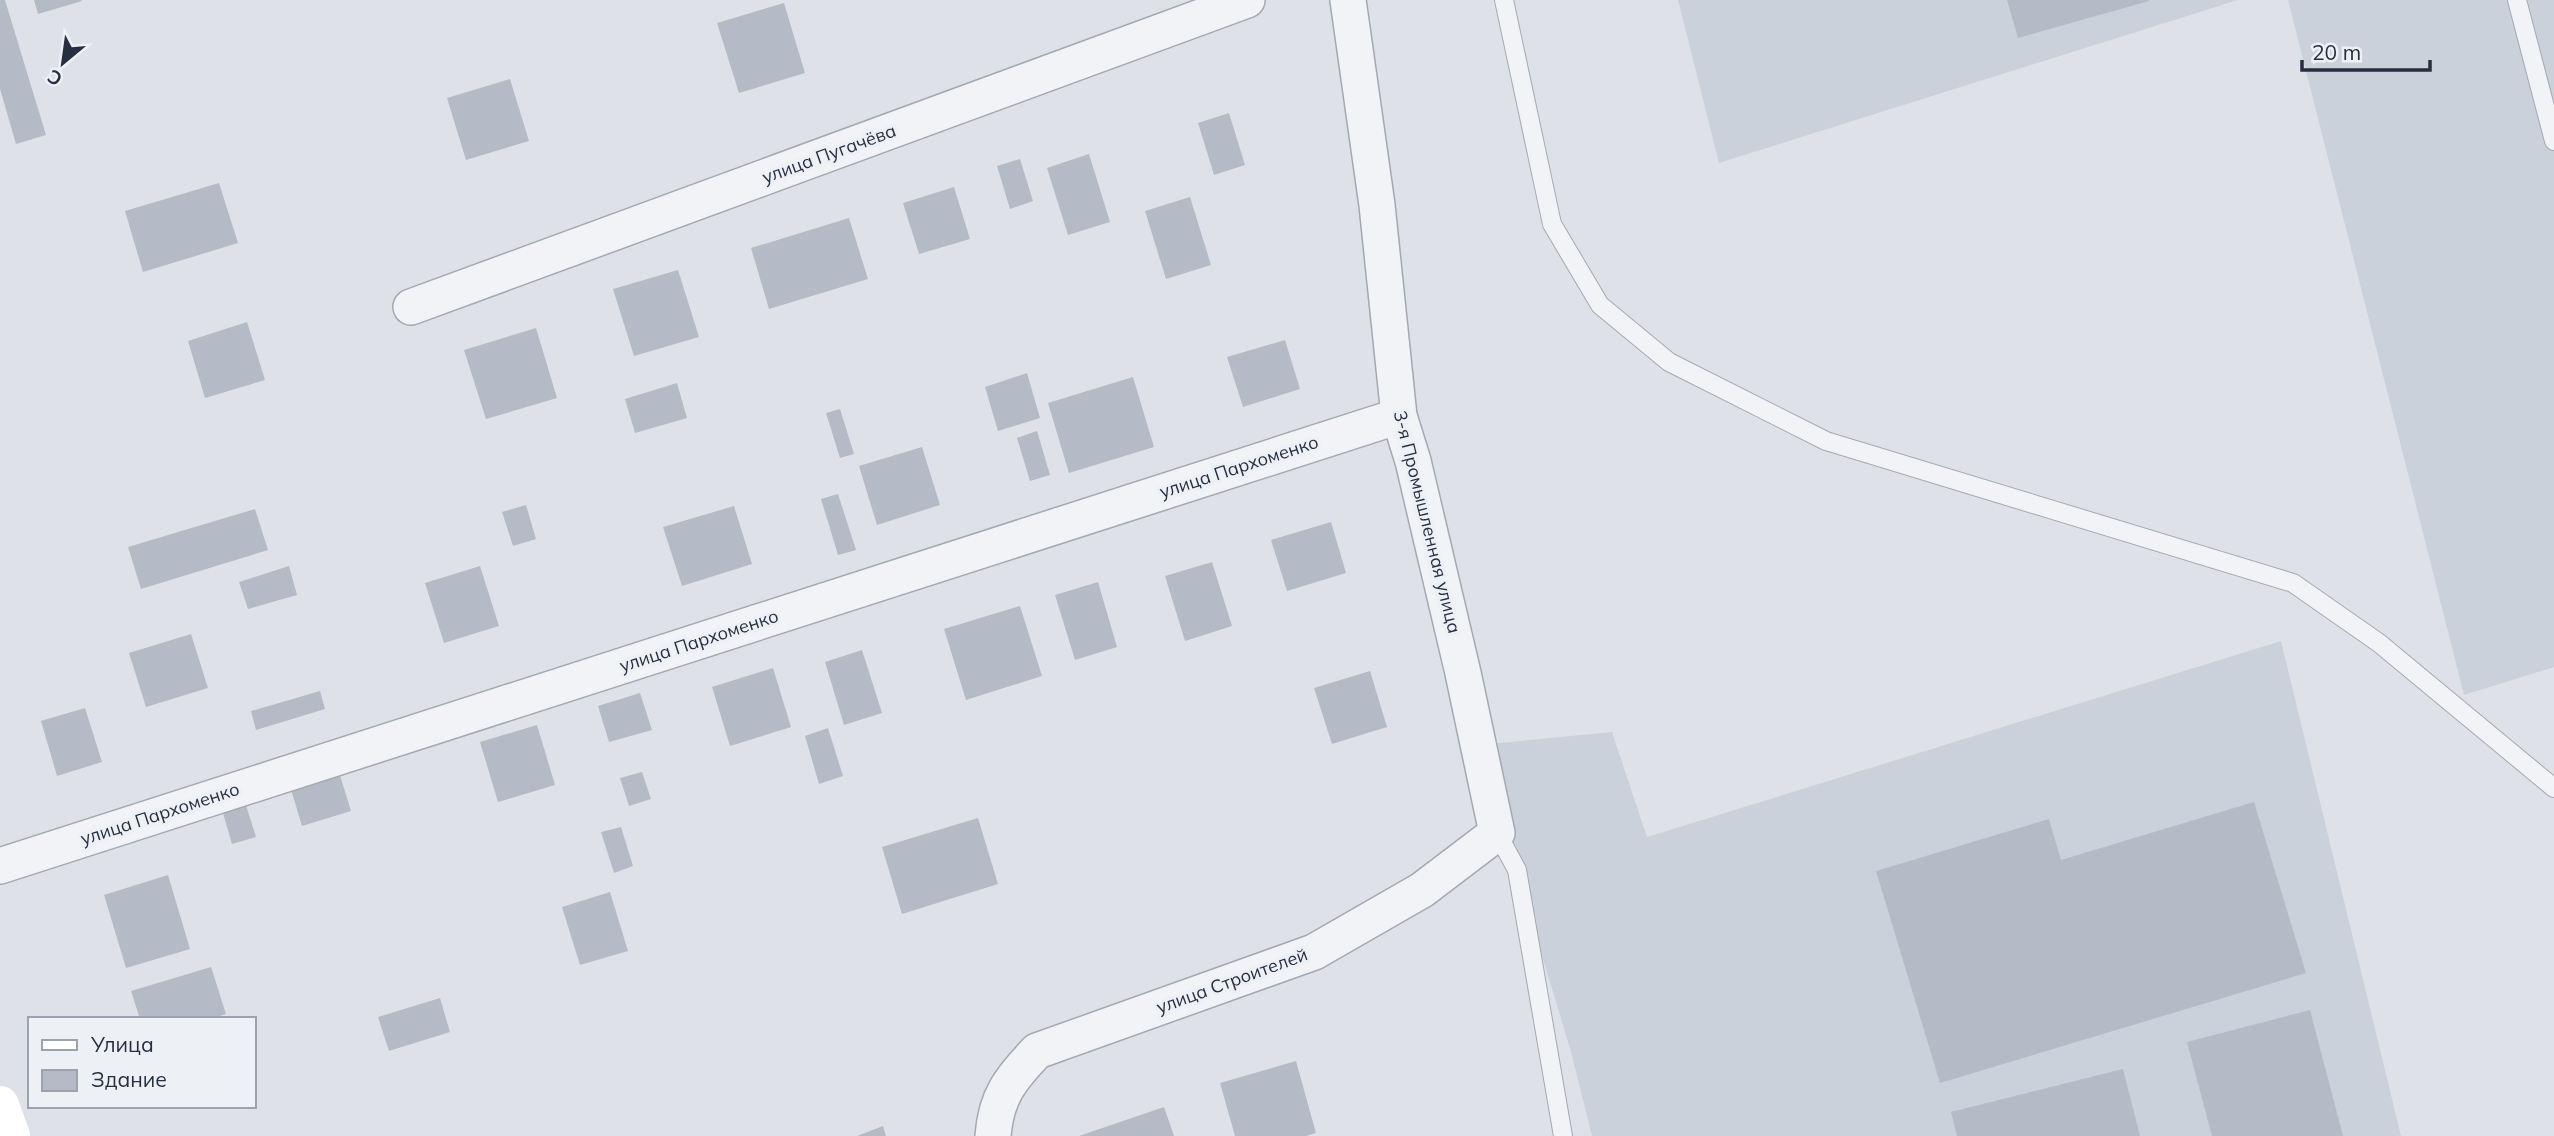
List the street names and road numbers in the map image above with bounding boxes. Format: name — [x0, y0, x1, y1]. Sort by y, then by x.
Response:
street label: улица Пугачёва — [759, 119, 899, 188]
street label: 3-я Промышленная улица — [1389, 408, 1466, 636]
street label: улица Пархоменко — [1156, 430, 1321, 503]
street label: улица Пархоменко — [616, 604, 781, 677]
street label: улица Пархоменко — [77, 777, 242, 850]
street label: улица Строителей — [1153, 943, 1311, 1019]

